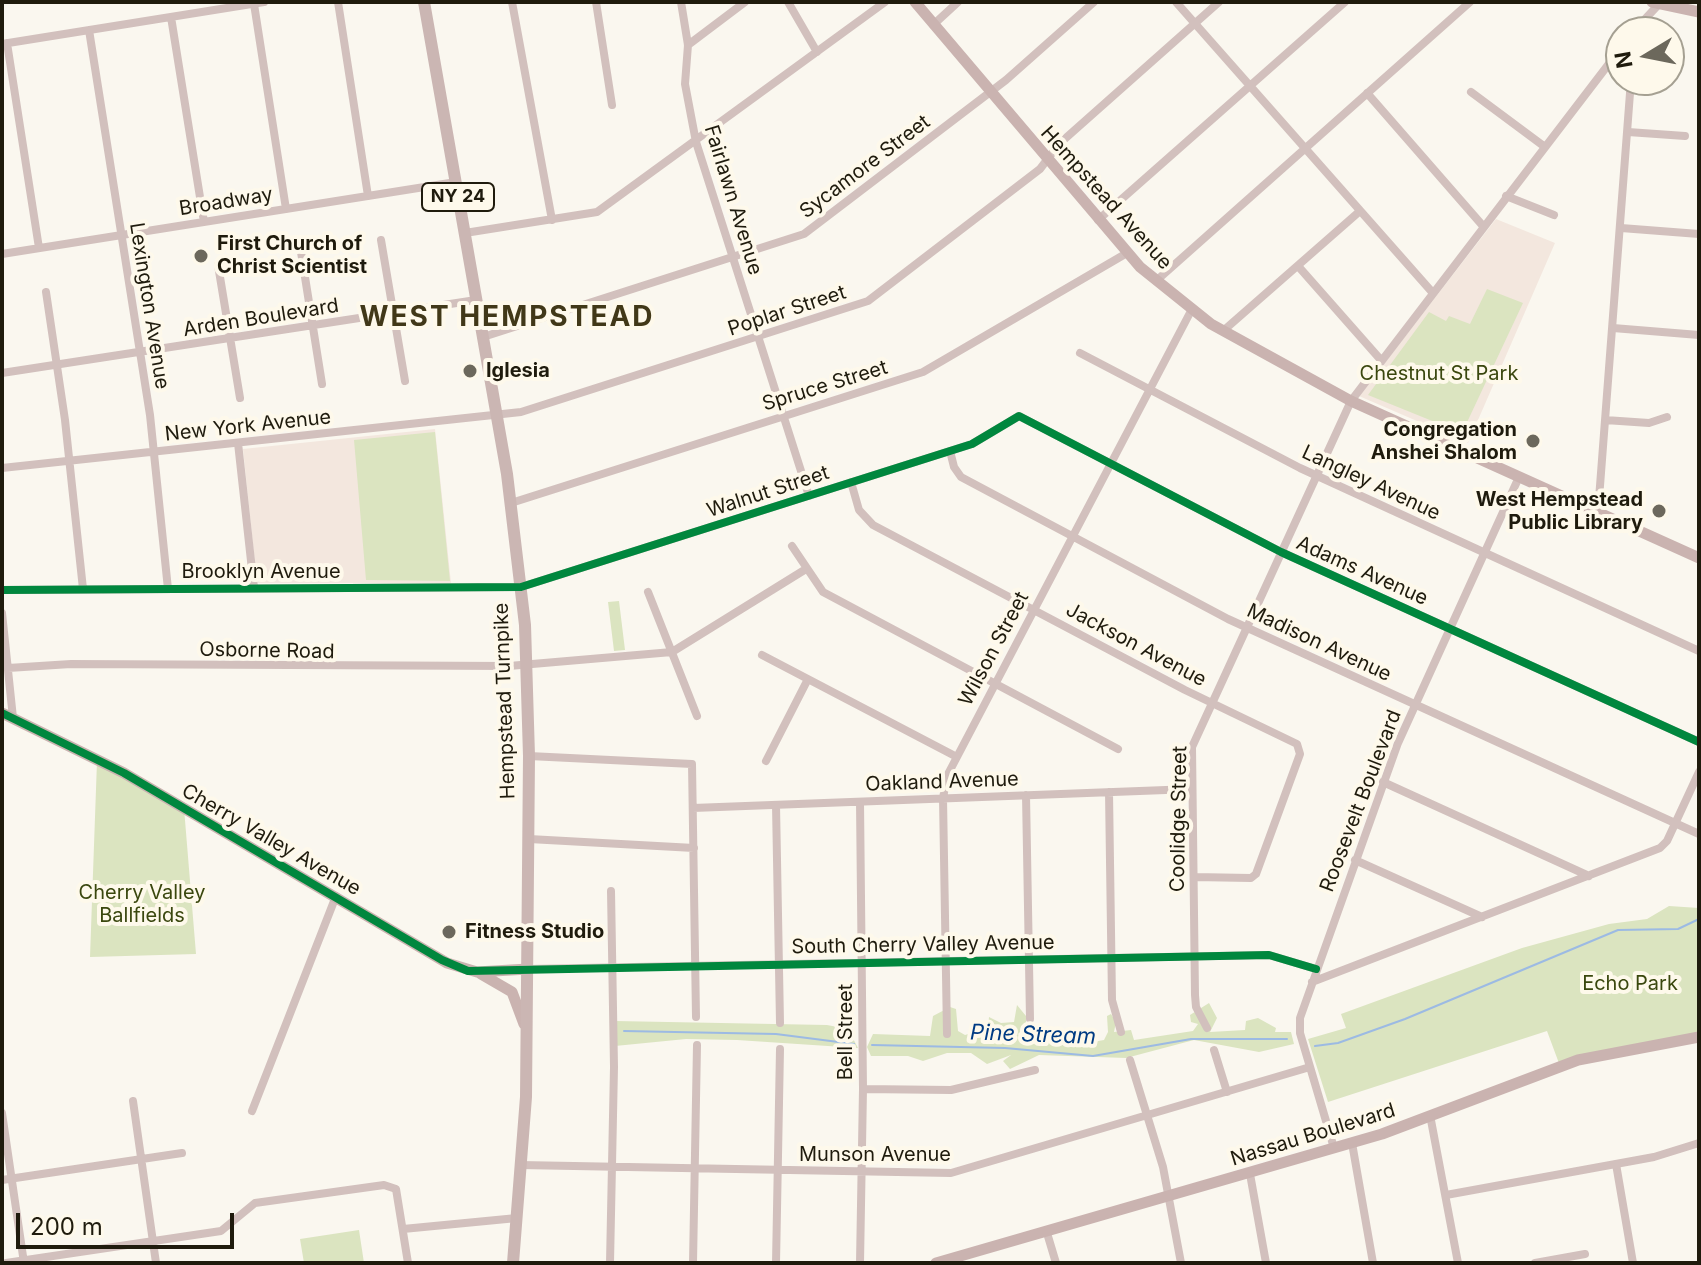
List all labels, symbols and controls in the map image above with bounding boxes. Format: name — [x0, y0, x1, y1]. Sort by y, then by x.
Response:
north arrow — [1605, 16, 1685, 96]
text: N — [1609, 49, 1638, 70]
street label: Sycamore Street — [795, 110, 935, 224]
street label: Hempstead Avenue — [1035, 121, 1177, 275]
street label: Fairlawn Avenue — [699, 122, 767, 278]
street label: Broadway — [177, 183, 275, 221]
road number: NY 24 — [422, 183, 494, 211]
street label: Lexington Avenue — [124, 221, 174, 391]
place label: First Church of Christ Scientist — [217, 232, 367, 279]
marker: First Church of Christ Scientist — [192, 247, 210, 265]
street label: Poplar Street — [725, 281, 849, 341]
street label: Arden Boulevard — [182, 294, 340, 342]
district label: WEST HEMPSTEAD — [359, 301, 655, 335]
street label: Spruce Street — [760, 356, 890, 416]
place label: Iglesia — [486, 359, 550, 383]
marker: Iglesia — [461, 362, 479, 380]
park label: Chestnut St Park — [1360, 362, 1518, 386]
street label: New York Avenue — [164, 405, 332, 447]
place label: Congregation Anshei Shalom — [1371, 418, 1517, 465]
marker: Congregation Anshei Shalom — [1524, 432, 1542, 450]
street label: Langley Avenue — [1298, 440, 1444, 526]
street label: Walnut Street — [704, 461, 832, 523]
place label: West Hempstead Public Library — [1476, 488, 1643, 535]
marker: West Hempstead Public Library — [1650, 502, 1668, 520]
street label: Adams Avenue — [1293, 531, 1431, 611]
street label: Brooklyn Avenue — [181, 560, 341, 584]
street label: Wilson Street — [954, 588, 1034, 710]
street label: Jackson Avenue — [1062, 598, 1210, 692]
street label: Madison Avenue — [1243, 599, 1395, 687]
street label: Hempstead Turnpike — [490, 602, 520, 800]
street label: Osborne Road — [199, 638, 335, 664]
street label: Roosevelt Boulevard — [1315, 707, 1407, 895]
street label: Coolidge Street — [1166, 746, 1192, 892]
street label: Oakland Avenue — [865, 767, 1019, 797]
street label: Cherry Valley Avenue — [177, 779, 365, 901]
park label: Cherry Valley Ballfields — [79, 881, 205, 928]
place label: Fitness Studio — [465, 920, 604, 944]
marker: Fitness Studio — [440, 923, 458, 941]
street label: South Cherry Valley Avenue — [791, 931, 1055, 959]
park label: Echo Park — [1582, 972, 1678, 996]
street label: Bell Street — [834, 984, 858, 1080]
water label: Pine Stream — [970, 1020, 1096, 1050]
street label: Nassau Boulevard — [1228, 1099, 1398, 1171]
street label: Munson Avenue — [799, 1143, 951, 1167]
scale bar — [20, 1197, 238, 1247]
text: 200 m — [30, 1212, 103, 1241]

